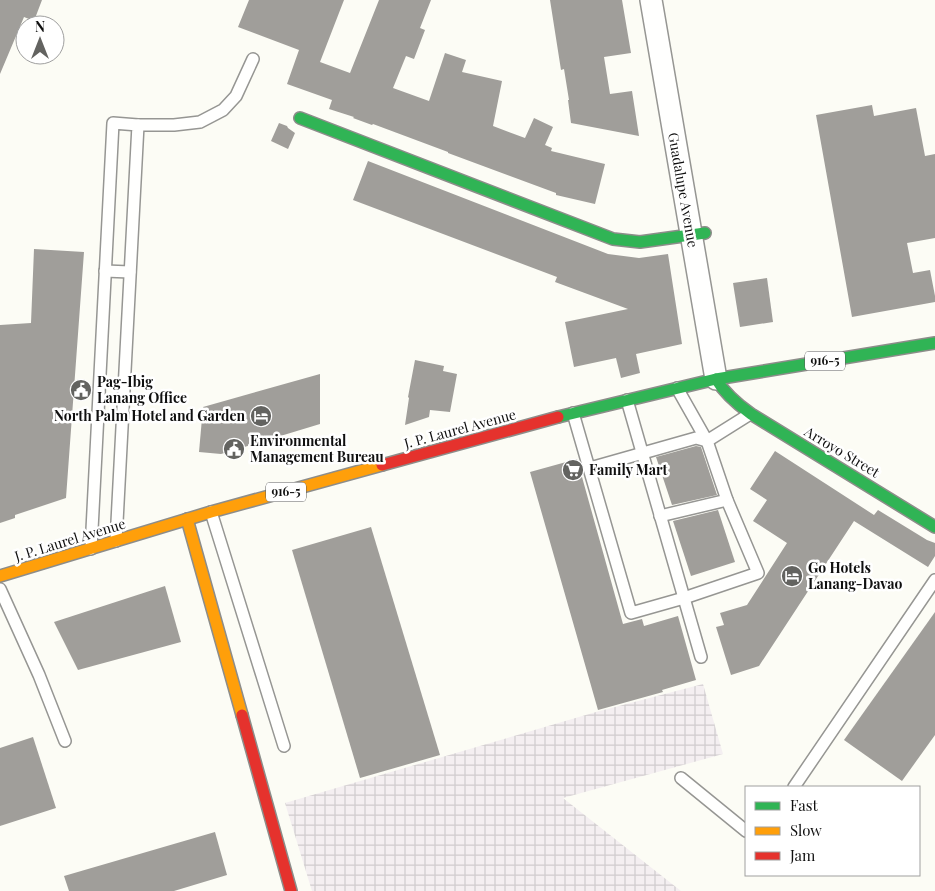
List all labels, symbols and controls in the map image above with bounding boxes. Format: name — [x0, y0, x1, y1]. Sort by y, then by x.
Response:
north arrow — [15, 15, 65, 65]
text: N — [35, 17, 45, 36]
street label: Guadalupe Avenue — [664, 131, 703, 249]
road number: 916-5 — [805, 352, 845, 371]
place label: Pag-Ibig Lanang Office — [97, 372, 187, 407]
public building icon: Pag-Ibig Lanang Office — [69, 378, 93, 402]
hotel icon: North Palm Hotel and Garden — [249, 404, 273, 428]
street label: J. P. Laurel Avenue — [401, 404, 518, 453]
place label: North Palm Hotel and Garden — [54, 406, 245, 425]
street label: Arroyo Street — [800, 421, 884, 482]
place label: Environmental Management Bureau — [250, 431, 384, 466]
public building icon: Environmental Management Bureau — [222, 437, 246, 461]
supermarket icon: Family Mart — [561, 458, 585, 482]
place label: Family Mart — [589, 460, 668, 479]
road number: 916-5 — [266, 482, 306, 502]
street label: J. P. Laurel Avenue — [11, 514, 128, 566]
place label: Go Hotels Lanang-Davao — [808, 558, 903, 593]
hotel icon: Go Hotels Lanang-Davao — [780, 564, 804, 588]
legend — [745, 786, 920, 876]
text: Fast — [790, 795, 819, 815]
text: Slow — [790, 820, 822, 840]
text: Jam — [789, 845, 816, 865]

